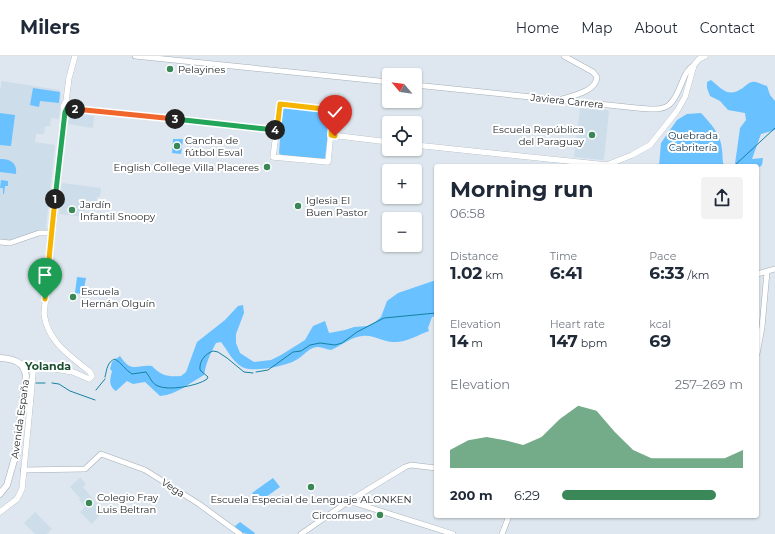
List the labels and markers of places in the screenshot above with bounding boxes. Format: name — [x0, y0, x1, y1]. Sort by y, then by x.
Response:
place label: Pelayines — [178, 63, 225, 76]
marker: Pelayines — [165, 64, 175, 74]
pin — [318, 95, 352, 136]
pin: 2 — [65, 99, 85, 119]
pin: 3 — [165, 109, 185, 129]
pin: 4 — [265, 120, 285, 140]
place label: Escuela República del Paraguay — [492, 123, 585, 148]
marker: Escuela República del Paraguay — [587, 130, 597, 140]
place label: Cancha de fútbol Esval — [185, 134, 243, 159]
marker: Cancha de fútbol Esval — [172, 141, 182, 151]
place label: English College Villa Placeres — [113, 161, 259, 174]
marker: English College Villa Placeres — [262, 162, 272, 172]
pin: 1 — [45, 189, 65, 209]
place label: Iglesia El Buen Pastor — [306, 194, 368, 219]
place label: Jardín Infantil Snoopy — [79, 198, 156, 223]
marker: Iglesia El Buen Pastor — [293, 201, 303, 211]
marker: Jardín Infantil Snoopy — [67, 205, 77, 215]
pin — [28, 258, 62, 299]
place label: Escuela Hernán Olguín — [81, 285, 155, 310]
marker: Escuela Hernán Olguín — [68, 292, 78, 302]
marker: Escuela Especial de Lenguaje ALONKEN — [306, 482, 316, 492]
place label: Colegio Fray Luis Beltran — [97, 491, 159, 516]
place label: Escuela Especial de Lenguaje ALONKEN — [210, 493, 412, 506]
marker: Colegio Fray Luis Beltran — [84, 498, 94, 508]
place label: Circomuseo — [312, 509, 372, 522]
marker: Circomuseo — [375, 510, 385, 520]

